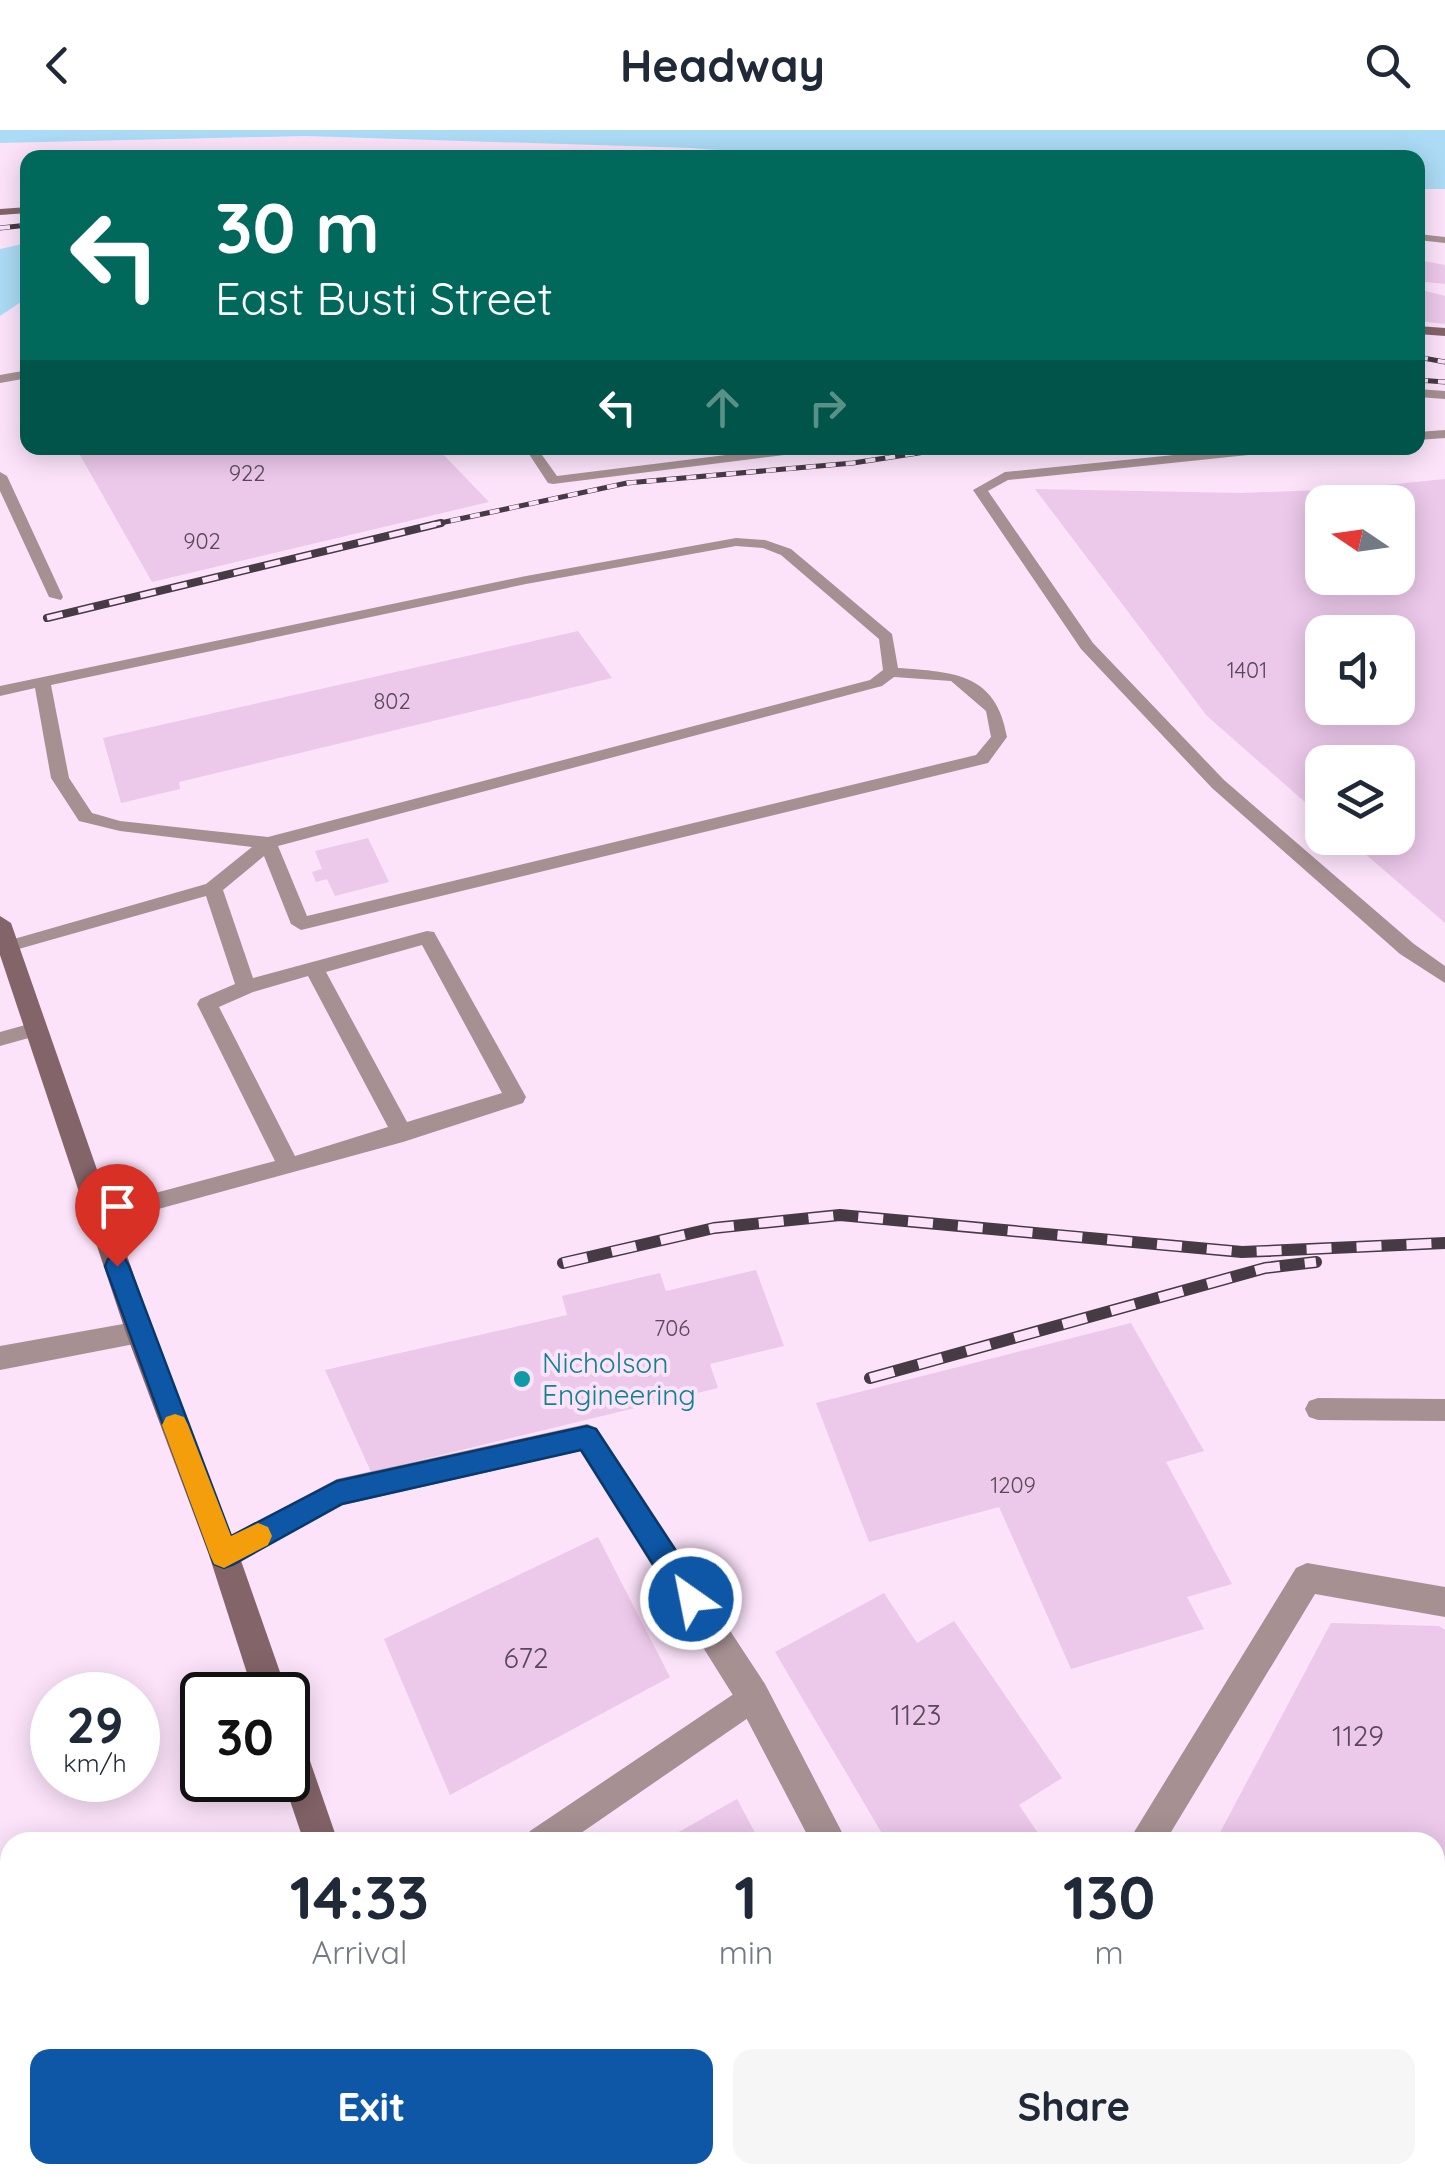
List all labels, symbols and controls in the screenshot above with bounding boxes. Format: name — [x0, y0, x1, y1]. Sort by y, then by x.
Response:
text: Headway — [620, 37, 825, 93]
icon: back — [30, 38, 85, 93]
icon: search — [1360, 38, 1415, 93]
text: 30 m — [215, 183, 380, 271]
icon: left — [50, 190, 180, 320]
text: East Busti Street — [215, 270, 553, 326]
icon: left — [590, 380, 645, 435]
icon: ahead — [695, 380, 750, 435]
icon: right — [800, 380, 855, 435]
house number: 922 — [229, 459, 265, 487]
north arrow — [1305, 485, 1415, 595]
map controls — [1305, 485, 1415, 855]
house number: 902 — [183, 527, 221, 555]
button: sound — [1305, 615, 1415, 725]
house number: 1401 — [1227, 656, 1267, 684]
house number: 802 — [373, 687, 411, 715]
button: layers — [1305, 745, 1415, 855]
pin — [75, 1164, 160, 1267]
icon: arrive — [90, 1179, 145, 1234]
house number: 706 — [654, 1314, 690, 1342]
place label: Nicholson Engineering — [542, 1345, 696, 1412]
marker: Nicholson Engineering — [511, 1368, 533, 1390]
house number: 1209 — [990, 1471, 1036, 1499]
position arrow — [639, 1547, 743, 1651]
house number: 672 — [504, 1640, 548, 1675]
speed limit sign: 30 — [180, 1672, 310, 1802]
text: 29 — [67, 1693, 123, 1756]
house number: 1123 — [891, 1697, 941, 1732]
house number: 1129 — [1332, 1718, 1384, 1753]
text: km/h — [63, 1747, 127, 1778]
text: 14:33 — [290, 1859, 429, 1934]
text: 1 — [734, 1859, 758, 1934]
text: 130 — [1063, 1859, 1155, 1934]
text: Arrival — [311, 1932, 407, 1972]
text: min — [719, 1932, 773, 1972]
text: m — [1095, 1932, 1124, 1972]
button: Exit — [30, 2049, 713, 2164]
button: Share — [733, 2049, 1415, 2164]

